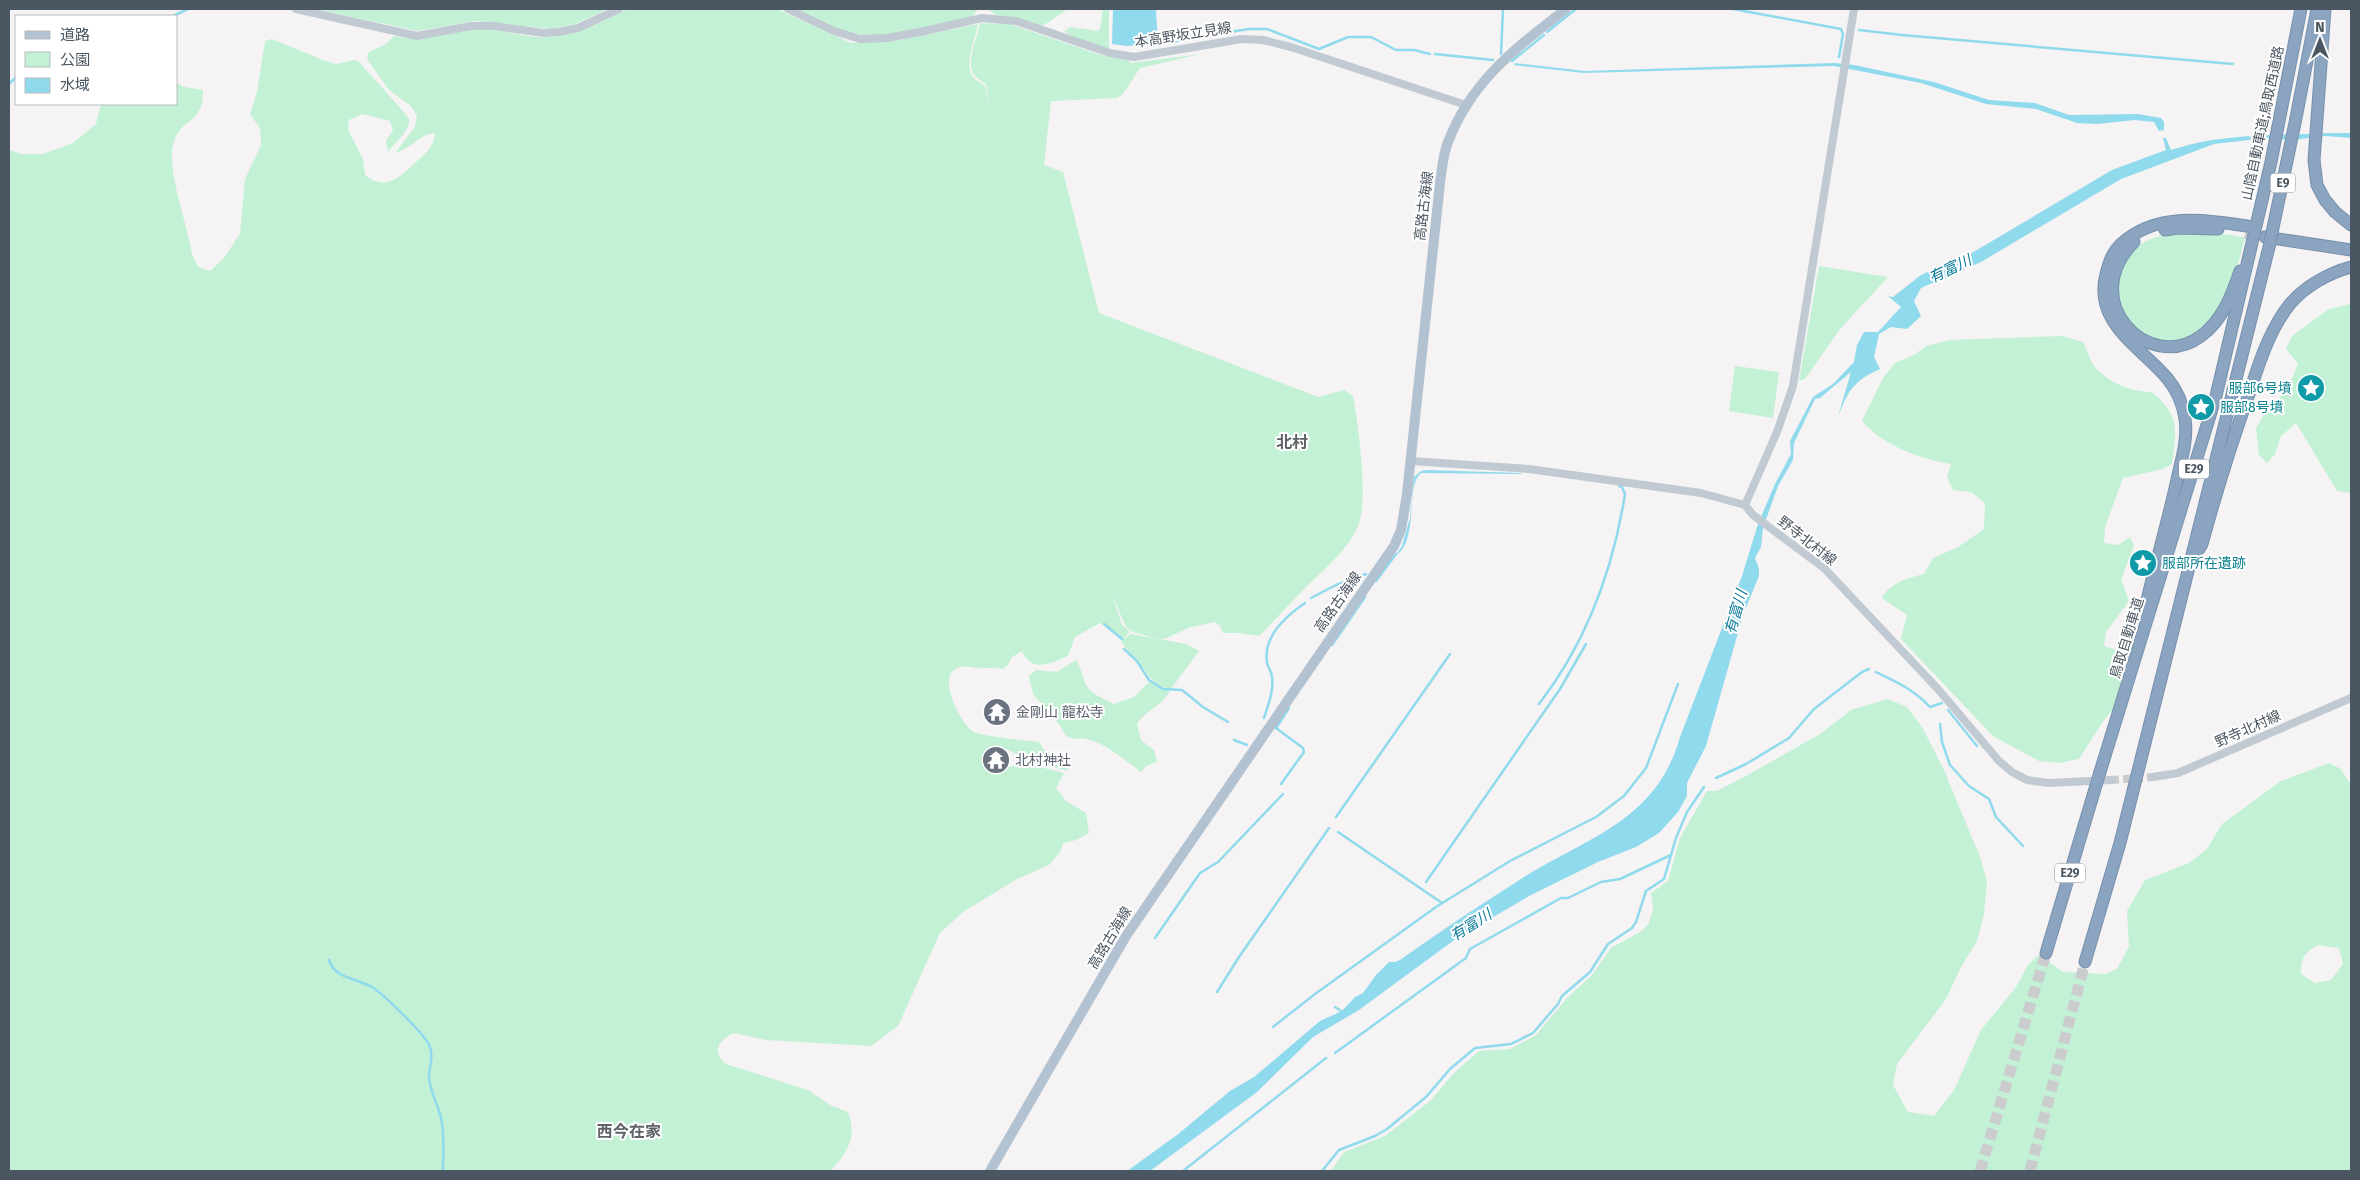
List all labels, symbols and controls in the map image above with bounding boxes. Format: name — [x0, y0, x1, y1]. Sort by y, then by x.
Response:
legend — [15, 15, 178, 105]
north arrow — [2295, 15, 2345, 65]
street label: 本高野坂立見線 — [1133, 19, 1233, 51]
text: N — [2315, 19, 2325, 36]
text: 道路 — [60, 26, 90, 44]
street label: 山陰自動車道;鳥取西道路 — [2238, 44, 2288, 202]
text: 公園 — [60, 51, 90, 69]
text: 水域 — [60, 76, 90, 94]
street label: 高路古海線 — [1411, 170, 1437, 242]
road number: E9 — [2270, 174, 2296, 192]
water label: 有富川 — [1926, 250, 1976, 287]
place icon: 服部6号墳 — [2296, 373, 2326, 403]
place label: 服部6号墳 — [2229, 380, 2292, 397]
place icon: 服部8号墳 — [2186, 392, 2216, 422]
place label: 服部8号墳 — [2220, 399, 2284, 416]
district label: 北村 — [1276, 433, 1308, 452]
road number: E29 — [2179, 459, 2209, 478]
street label: 野寺北村線 — [1774, 513, 1840, 569]
place icon: 服部所在遺跡 — [2128, 548, 2158, 578]
place label: 服部所在遺跡 — [2162, 555, 2246, 572]
street label: 高路古海線 — [1311, 568, 1365, 636]
water label: 有富川 — [1721, 586, 1751, 636]
street label: 鳥取自動車道 — [2107, 595, 2147, 681]
temple icon: 金剛山 龍松寺 — [982, 697, 1012, 727]
place label: 金剛山 龍松寺 — [1016, 704, 1104, 721]
street label: 野寺北村線 — [2213, 707, 2283, 751]
temple icon: 北村神社 — [981, 745, 1011, 775]
place label: 北村神社 — [1015, 752, 1071, 769]
road number: E29 — [2055, 864, 2085, 882]
street label: 高路古海線 — [1085, 904, 1135, 972]
water label: 有富川 — [1447, 904, 1497, 945]
district label: 西今在家 — [597, 1122, 661, 1141]

